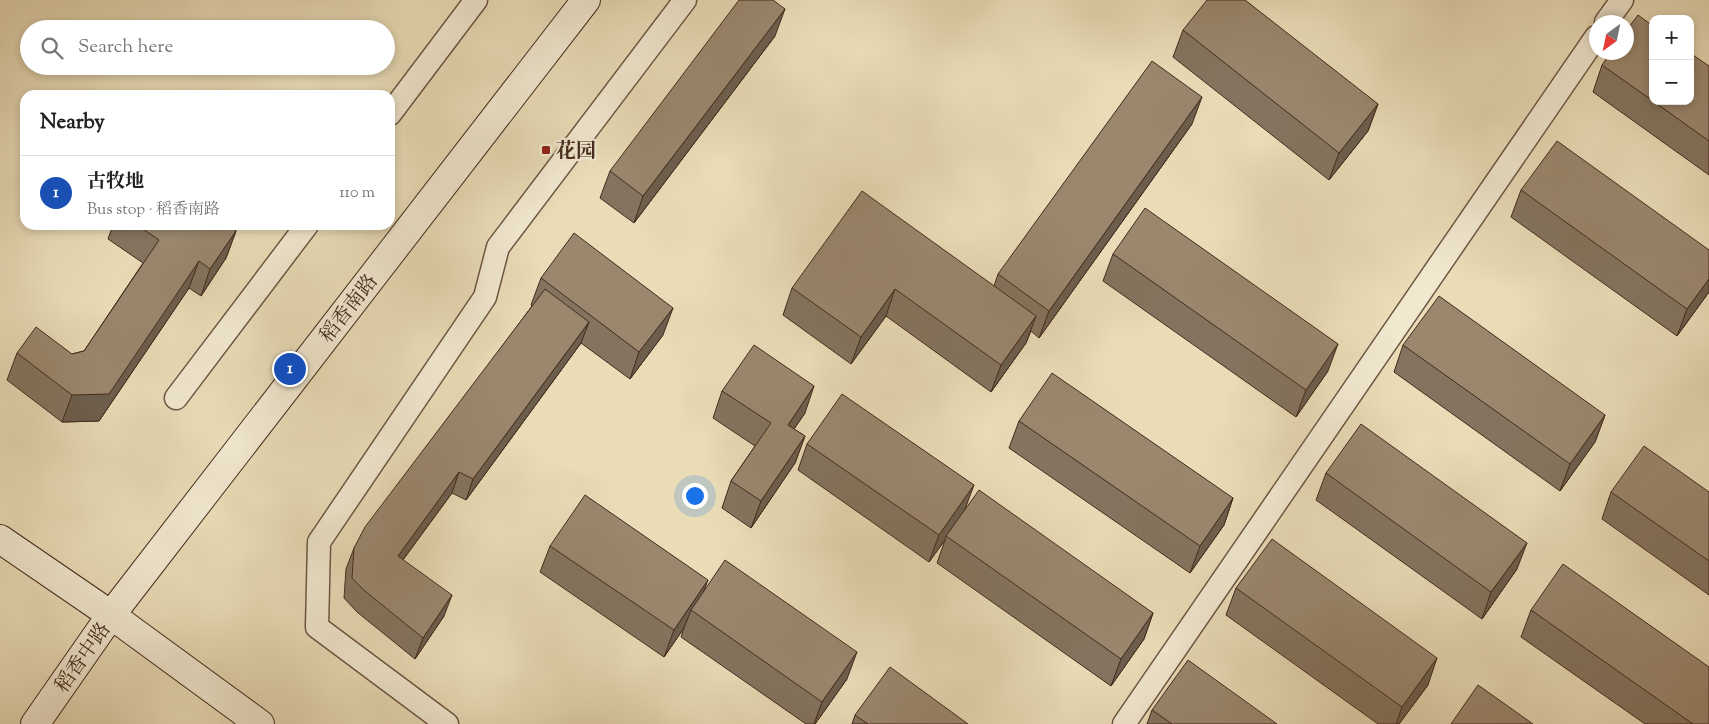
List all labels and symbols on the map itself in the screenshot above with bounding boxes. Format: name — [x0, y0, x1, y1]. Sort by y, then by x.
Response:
north arrow — [1589, 15, 1634, 60]
place label: 花园 — [556, 138, 596, 167]
marker: 花园 — [540, 144, 552, 156]
street label: 稻香南路 — [314, 269, 386, 350]
pin: 1 — [274, 350, 306, 388]
your location — [682, 483, 708, 509]
street label: 稻香中路 — [49, 617, 119, 700]

